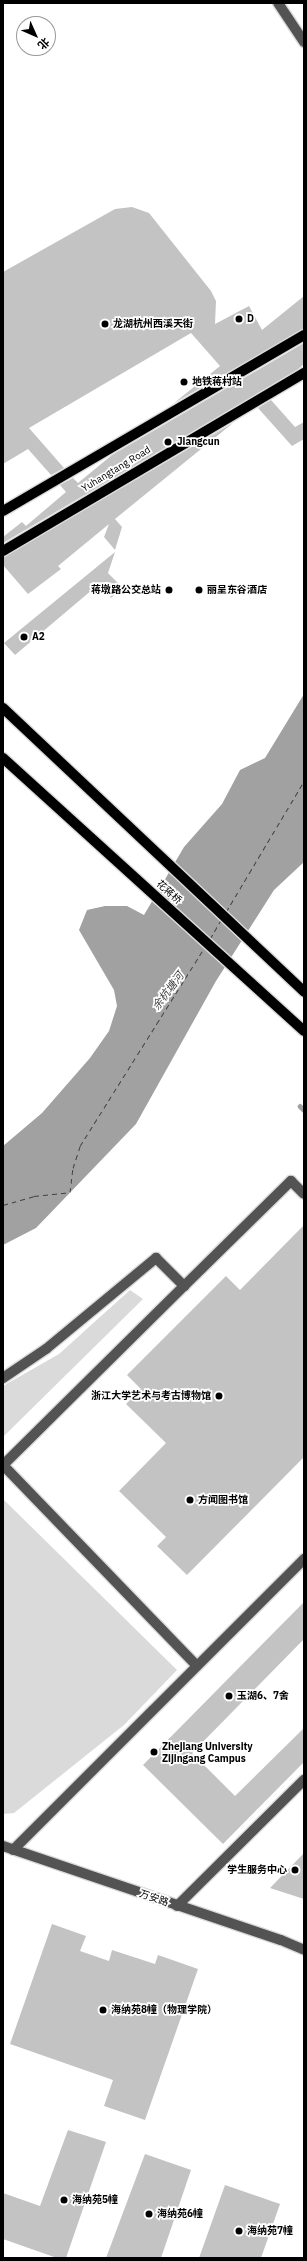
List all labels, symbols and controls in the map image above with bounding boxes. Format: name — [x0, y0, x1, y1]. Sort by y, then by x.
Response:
north arrow — [16, 16, 56, 56]
text: 北 — [35, 35, 53, 53]
place label: D — [247, 313, 254, 325]
marker: D — [234, 314, 244, 324]
place label: 龙湖杭州西溪天街 — [113, 318, 193, 330]
marker: 龙湖杭州西溪天街 — [100, 319, 110, 329]
place label: 地铁蒋村站 — [192, 376, 242, 388]
marker: 地铁蒋村站 — [179, 377, 189, 387]
marker: Jiangcun — [162, 436, 174, 448]
place label: Jiangcun — [177, 436, 220, 448]
street label: Yuhangtang Road — [79, 444, 153, 494]
place label: 蒋墩路公交总站 — [91, 584, 161, 596]
place label: 丽呈东谷酒店 — [207, 584, 267, 596]
marker: 蒋墩路公交总站 — [164, 585, 174, 595]
marker: 丽呈东谷酒店 — [194, 585, 204, 595]
place label: A2 — [32, 631, 45, 643]
marker: A2 — [19, 632, 29, 642]
street label: 花蒋桥 — [154, 878, 184, 906]
water label: 余杭塘河 — [149, 969, 187, 1013]
place label: 浙江大学艺术与考古博物馆 — [91, 1390, 211, 1402]
marker: 浙江大学艺术与考古博物馆 — [214, 1391, 224, 1401]
place label: 方闻图书馆 — [198, 1494, 248, 1506]
marker: 方闻图书馆 — [185, 1495, 195, 1505]
place label: 玉湖6、7舍 — [237, 1690, 289, 1702]
marker: 玉湖6、7舍 — [224, 1691, 234, 1701]
place label: Zhejiang University Zijingang Campus — [162, 1740, 253, 1764]
marker: Zhejiang University Zijingang Campus — [149, 1747, 159, 1757]
place label: 学生服务中心 — [227, 1864, 287, 1876]
marker: 学生服务中心 — [290, 1865, 300, 1875]
street label: 万安路 — [138, 1887, 170, 1909]
place label: 海纳苑8幢（物理学院） — [111, 2004, 217, 2016]
marker: 海纳苑8幢（物理学院） — [98, 2005, 108, 2015]
place label: 海纳苑5幢 — [72, 2194, 118, 2206]
marker: 海纳苑5幢 — [59, 2195, 69, 2205]
place label: 海纳苑6幢 — [157, 2208, 203, 2220]
marker: 海纳苑6幢 — [144, 2209, 154, 2219]
place label: 海纳苑7幢 — [247, 2225, 293, 2237]
marker: 海纳苑7幢 — [234, 2226, 244, 2236]

